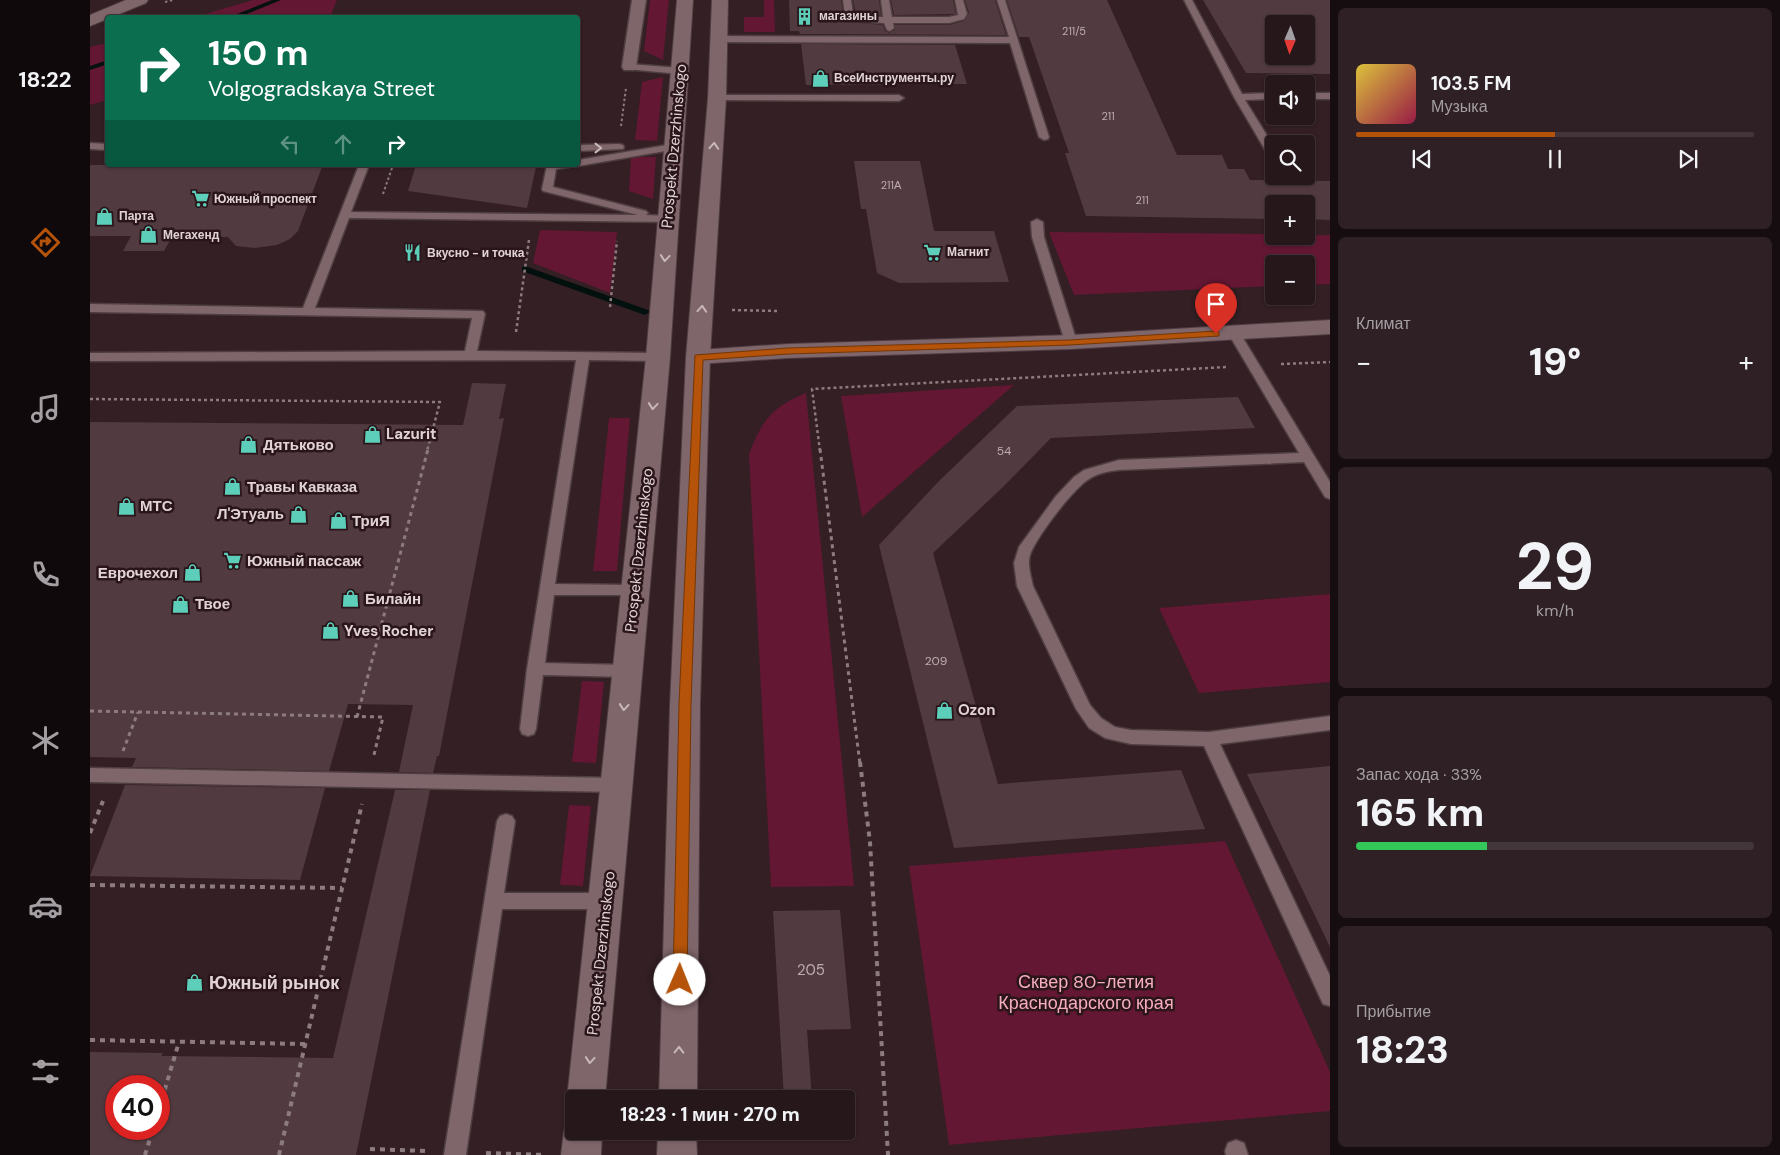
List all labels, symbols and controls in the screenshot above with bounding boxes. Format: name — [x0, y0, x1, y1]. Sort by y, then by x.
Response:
building icon: магазины — [795, 6, 815, 26]
place label: магазины — [819, 8, 877, 24]
north arrow — [1265, 15, 1315, 65]
map controls — [1265, 15, 1315, 305]
house number: 211/5 — [1062, 24, 1086, 38]
text: 150 m — [208, 30, 308, 76]
icon: right — [125, 35, 190, 100]
street label: Prospekt Dzerzhinskogo — [657, 63, 691, 229]
text: 18:22 — [19, 65, 71, 94]
shop icon: ВсеИнструменты.ру — [810, 68, 830, 88]
place label: ВсеИнструменты.ру — [834, 70, 954, 86]
text: 103.5 FM — [1431, 71, 1511, 96]
text: Volgogradskaya Street — [208, 74, 435, 103]
button: sound — [1265, 75, 1315, 125]
text: Музыка — [1431, 96, 1488, 117]
house number: 211 — [1101, 109, 1115, 123]
icon: left — [276, 130, 304, 158]
icon: ahead — [329, 130, 357, 158]
icon: right — [382, 130, 410, 158]
button: search — [1265, 135, 1315, 185]
one-way arrow — [594, 142, 602, 153]
one-way arrow — [708, 142, 719, 150]
icon: previous — [1408, 145, 1436, 173]
icon: pause — [1541, 145, 1569, 173]
icon: next — [1674, 145, 1702, 173]
house number: 211А — [881, 178, 902, 192]
supermarket icon: Южный проспект — [190, 189, 210, 209]
place label: Южный проспект — [214, 191, 317, 207]
house number: 211 — [1135, 193, 1149, 207]
button: + — [1265, 195, 1315, 245]
shop icon: Парта — [95, 206, 115, 226]
place label: Парта — [119, 208, 154, 224]
icon: directions — [28, 225, 63, 260]
shop icon: Мегахенд — [139, 225, 159, 245]
place label: Мегахенд — [163, 227, 220, 243]
supermarket icon: Магнит — [923, 242, 943, 262]
restaurant icon: Вкусно - и точка — [403, 243, 423, 263]
place label: Магнит — [947, 244, 989, 260]
place label: Вкусно - и точка — [427, 245, 525, 261]
one-way arrow — [660, 254, 671, 262]
button: − — [1265, 255, 1315, 305]
pin — [1195, 283, 1237, 334]
icon: arrive — [1202, 290, 1230, 318]
one-way arrow — [696, 304, 707, 312]
text: Климат — [1356, 313, 1410, 334]
text: 19° — [1529, 337, 1581, 387]
text: − — [1356, 344, 1371, 381]
text: + — [1739, 344, 1754, 381]
icon: music — [28, 391, 63, 426]
one-way arrow — [648, 402, 659, 410]
shop icon: Lazurit — [362, 424, 382, 444]
place label: Lazurit — [386, 424, 437, 444]
shop icon: Дятьково — [239, 435, 259, 455]
place label: Дятьково — [263, 435, 334, 455]
house number: 54 — [997, 443, 1011, 459]
street label: Prospekt Dzerzhinskogo — [620, 467, 658, 633]
shop icon: Травы Кавказа — [223, 477, 243, 497]
place label: Травы Кавказа — [247, 477, 358, 497]
shop icon: МТС — [116, 496, 136, 516]
place label: МТС — [140, 496, 173, 516]
place label: Л'Этуаль — [217, 504, 284, 524]
shop icon: Л'Этуаль — [288, 504, 308, 524]
shop icon: ТриЯ — [328, 511, 348, 531]
place label: ТриЯ — [352, 511, 390, 531]
text: 29 — [1516, 525, 1594, 609]
supermarket icon: Южный пассаж — [223, 551, 243, 571]
place label: Южный пассаж — [247, 551, 362, 571]
icon: phone — [28, 557, 63, 592]
place label: Еврочехол — [98, 563, 178, 583]
shop icon: Еврочехол — [182, 563, 202, 583]
shop icon: Билайн — [341, 589, 361, 609]
place label: Билайн — [365, 589, 421, 609]
shop icon: Твое — [171, 594, 191, 614]
place label: Твое — [195, 594, 230, 614]
text: km/h — [1536, 600, 1574, 621]
shop icon: Yves Rocher — [320, 621, 340, 641]
place label: Yves Rocher — [344, 621, 433, 641]
house number: 209 — [925, 653, 947, 669]
shop icon: Ozon — [934, 700, 954, 720]
place label: Ozon — [958, 700, 996, 720]
one-way arrow — [618, 703, 629, 711]
icon: climate — [28, 723, 63, 758]
text: Запас хода · 33% — [1356, 764, 1482, 785]
text: 165 km — [1356, 788, 1484, 838]
street label: Prospekt Dzerzhinskogo — [582, 870, 620, 1036]
icon: car — [28, 889, 63, 924]
position arrow — [653, 953, 705, 1005]
house number: 205 — [797, 960, 825, 980]
park label: Сквер 80-летия Краснодарского края — [998, 970, 1174, 1015]
place label: Южный рынок — [209, 971, 340, 995]
shop icon: Южный рынок — [185, 973, 205, 993]
text: Прибытие — [1356, 1001, 1431, 1022]
text: 18:23 — [1356, 1025, 1449, 1075]
one-way arrow — [673, 1046, 684, 1054]
icon: filters — [28, 1054, 63, 1089]
one-way arrow — [585, 1057, 596, 1065]
speed limit sign: 40 — [105, 1075, 170, 1140]
text: 18:23 · 1 мин · 270 m — [620, 1102, 800, 1127]

